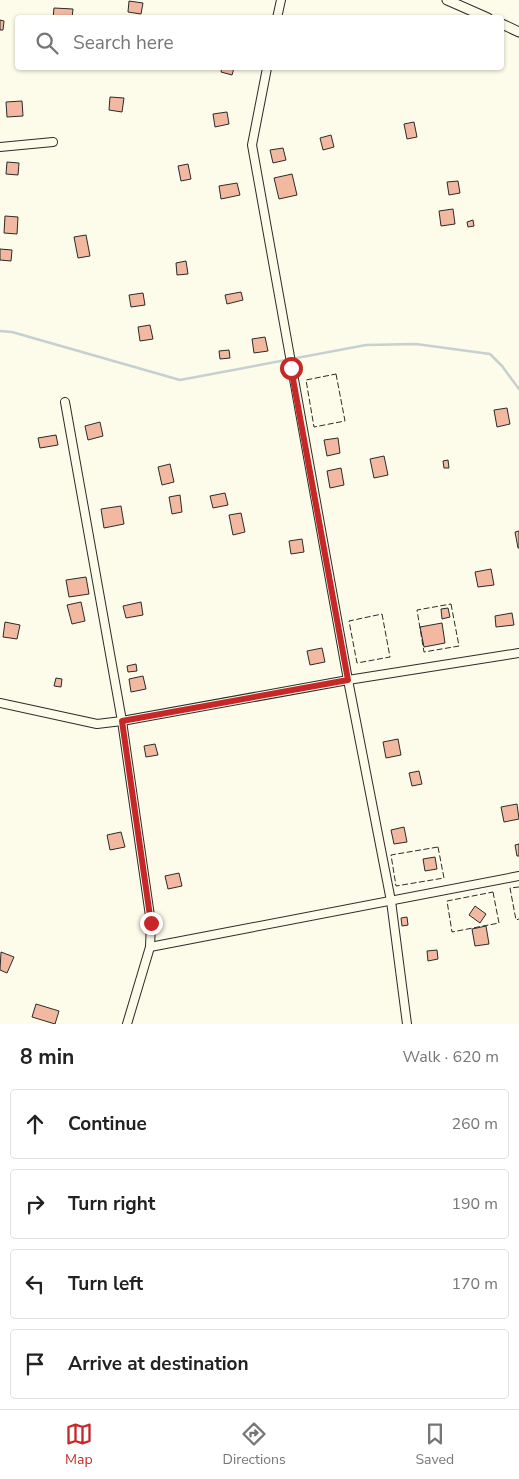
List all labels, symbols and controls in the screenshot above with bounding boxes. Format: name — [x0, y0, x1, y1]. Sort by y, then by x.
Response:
search box — [15, 15, 504, 70]
icon: search — [33, 29, 61, 57]
text: Search here — [73, 30, 174, 56]
route start — [280, 357, 303, 380]
route end — [140, 912, 163, 935]
text: 8 min — [20, 1043, 74, 1071]
text: Walk · 620 m — [403, 1046, 499, 1068]
icon: ahead — [21, 1110, 49, 1138]
text: Continue — [68, 1111, 147, 1137]
text: 260 m — [451, 1113, 498, 1135]
icon: right — [21, 1190, 49, 1218]
text: Turn right — [68, 1191, 155, 1217]
text: 190 m — [451, 1193, 498, 1215]
icon: left — [21, 1270, 49, 1298]
text: Turn left — [68, 1271, 143, 1297]
text: 170 m — [451, 1273, 498, 1295]
icon: arrive — [21, 1350, 49, 1378]
text: Arrive at destination — [68, 1351, 249, 1377]
tab: Map — [65, 1420, 93, 1469]
tab: Directions — [223, 1420, 286, 1469]
tab: Saved — [415, 1420, 454, 1469]

